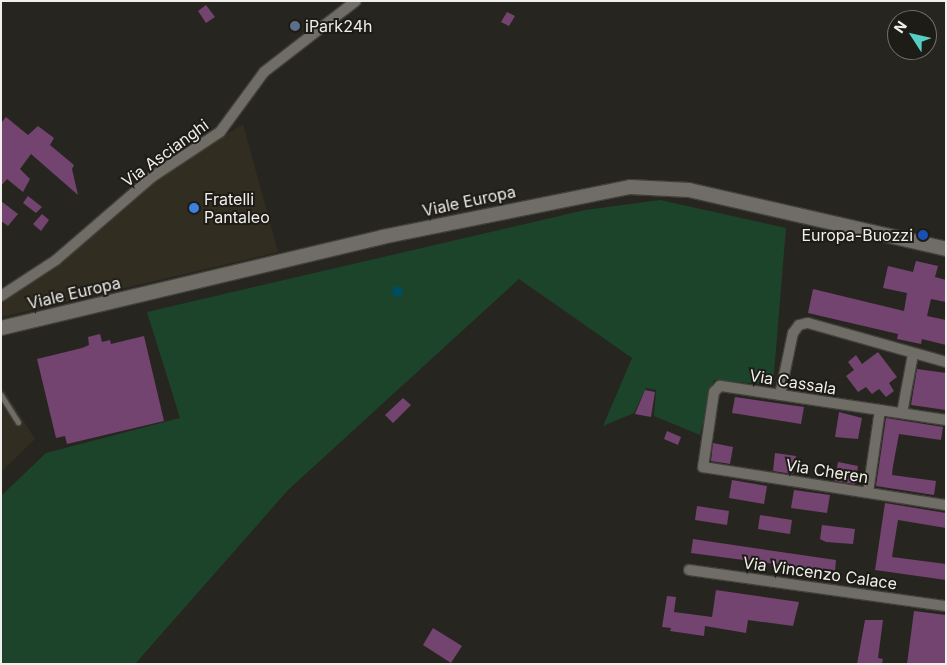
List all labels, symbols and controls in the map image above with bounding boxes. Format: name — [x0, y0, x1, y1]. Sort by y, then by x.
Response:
north arrow — [887, 10, 937, 60]
place label: iPark24h — [305, 16, 372, 36]
text: N — [890, 17, 910, 36]
marker: iPark24h — [289, 20, 301, 32]
street label: Via Ascianghi — [118, 115, 212, 191]
street label: Viale Europa — [421, 182, 517, 220]
place label: Fratelli Pantaleo — [204, 189, 270, 227]
marker: Fratelli Pantaleo — [188, 202, 200, 214]
place label: Europa-Buozzi — [801, 225, 913, 245]
marker: Europa-Buozzi — [917, 229, 929, 241]
street label: Viale Europa — [26, 273, 122, 313]
street label: Via Cassala — [748, 366, 838, 398]
street label: Via Cheren — [784, 455, 870, 487]
street label: Via Vincenzo Calace — [742, 553, 898, 593]

